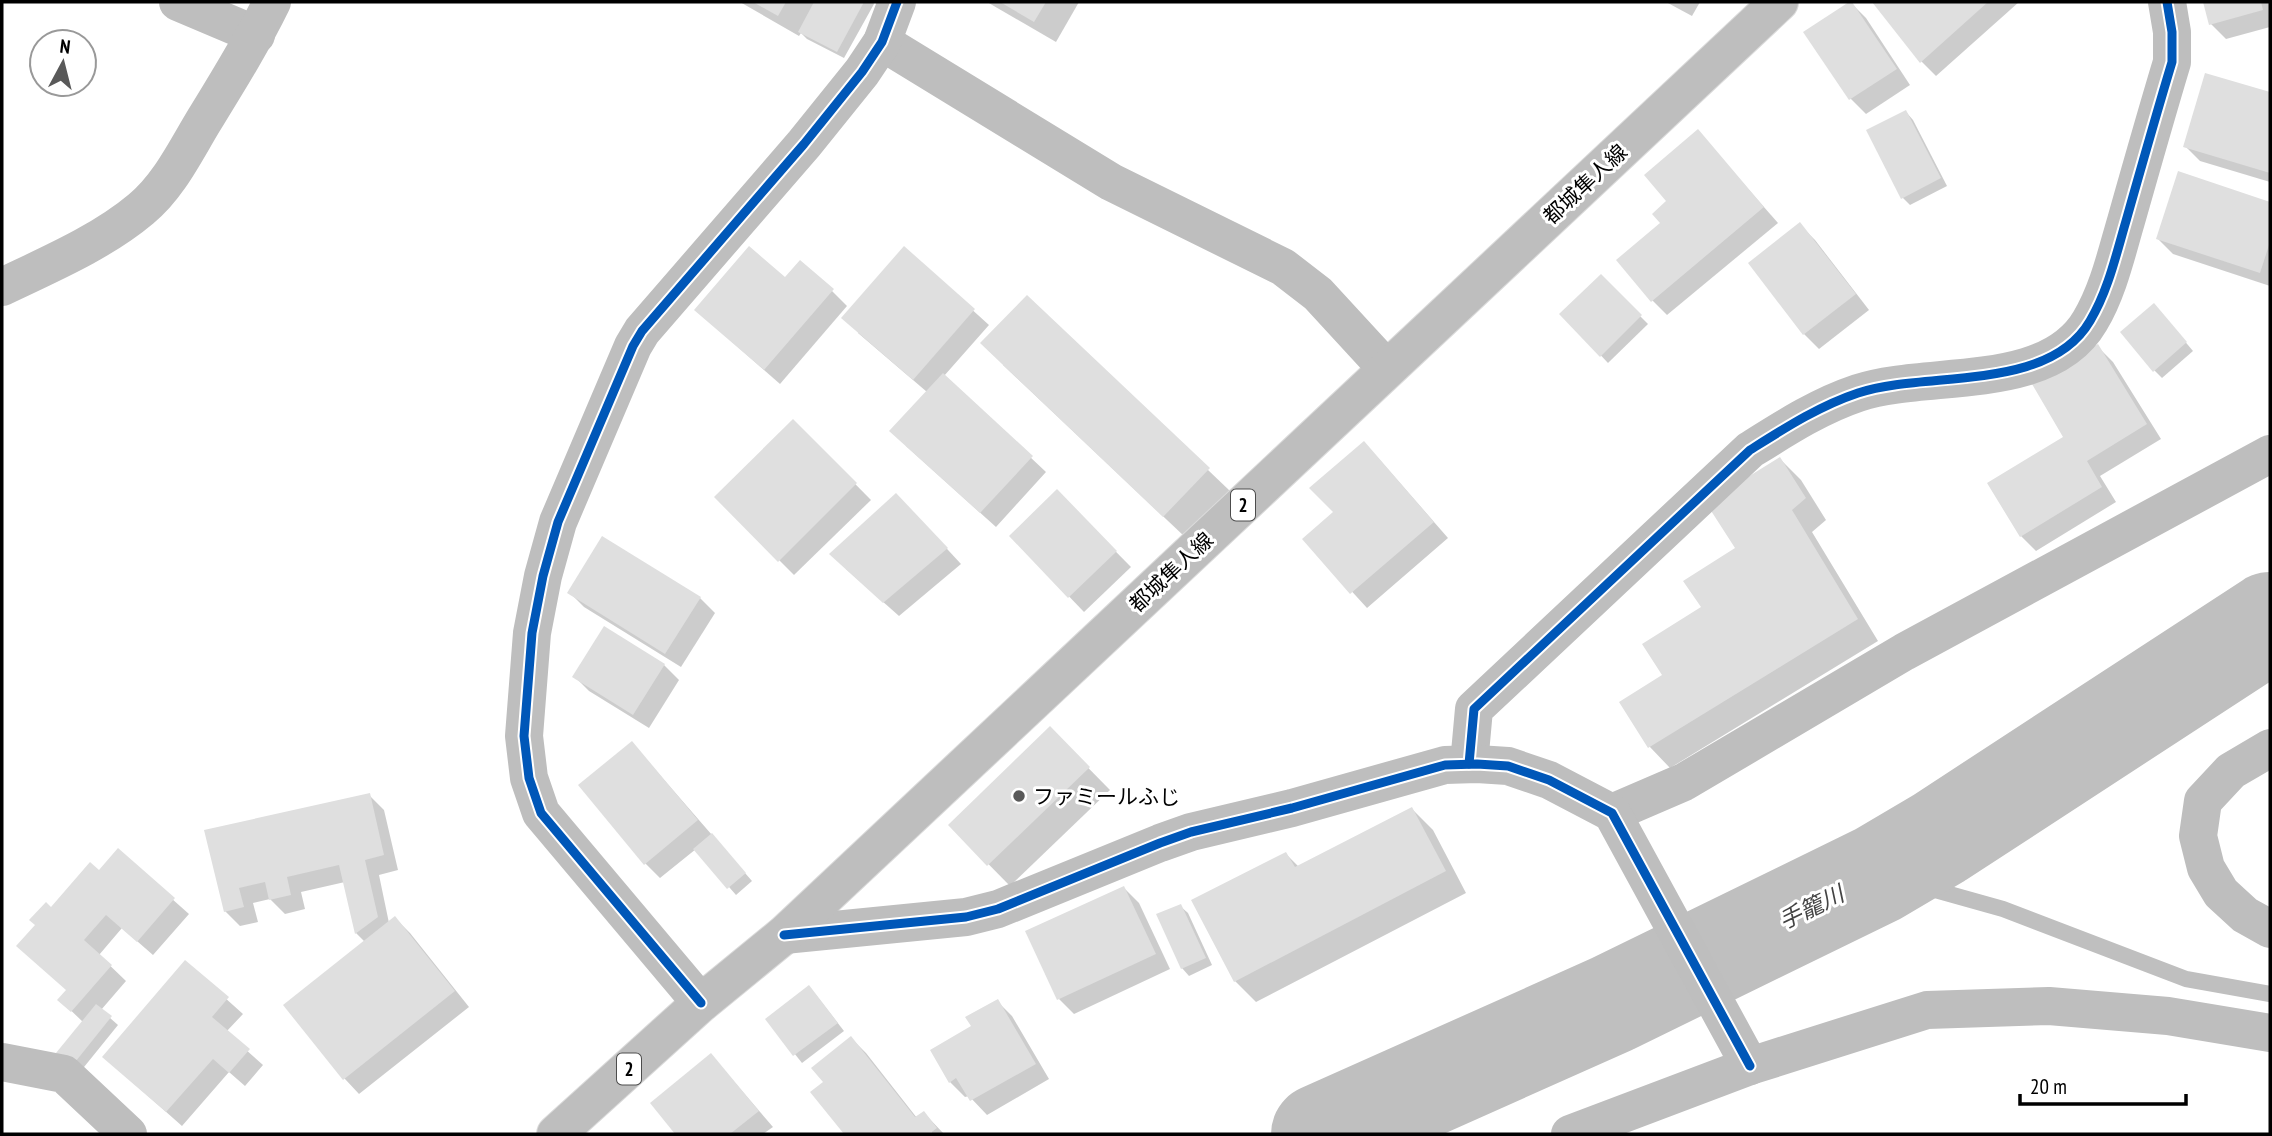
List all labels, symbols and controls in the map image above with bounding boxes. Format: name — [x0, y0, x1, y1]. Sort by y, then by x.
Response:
north arrow — [28, 28, 98, 98]
text: N — [59, 34, 72, 59]
street label: 都城隼人線 — [1537, 138, 1633, 230]
road number: 2 — [1231, 490, 1255, 520]
street label: 都城隼人線 — [1123, 526, 1219, 618]
place label: ファミールふじ — [1033, 783, 1180, 810]
marker: ファミールふじ — [1011, 788, 1027, 804]
water label: 手籠川 — [1774, 878, 1851, 935]
road number: 2 — [617, 1054, 641, 1084]
scale bar — [2020, 1062, 2186, 1106]
text: 20 m — [2030, 1073, 2067, 1100]

